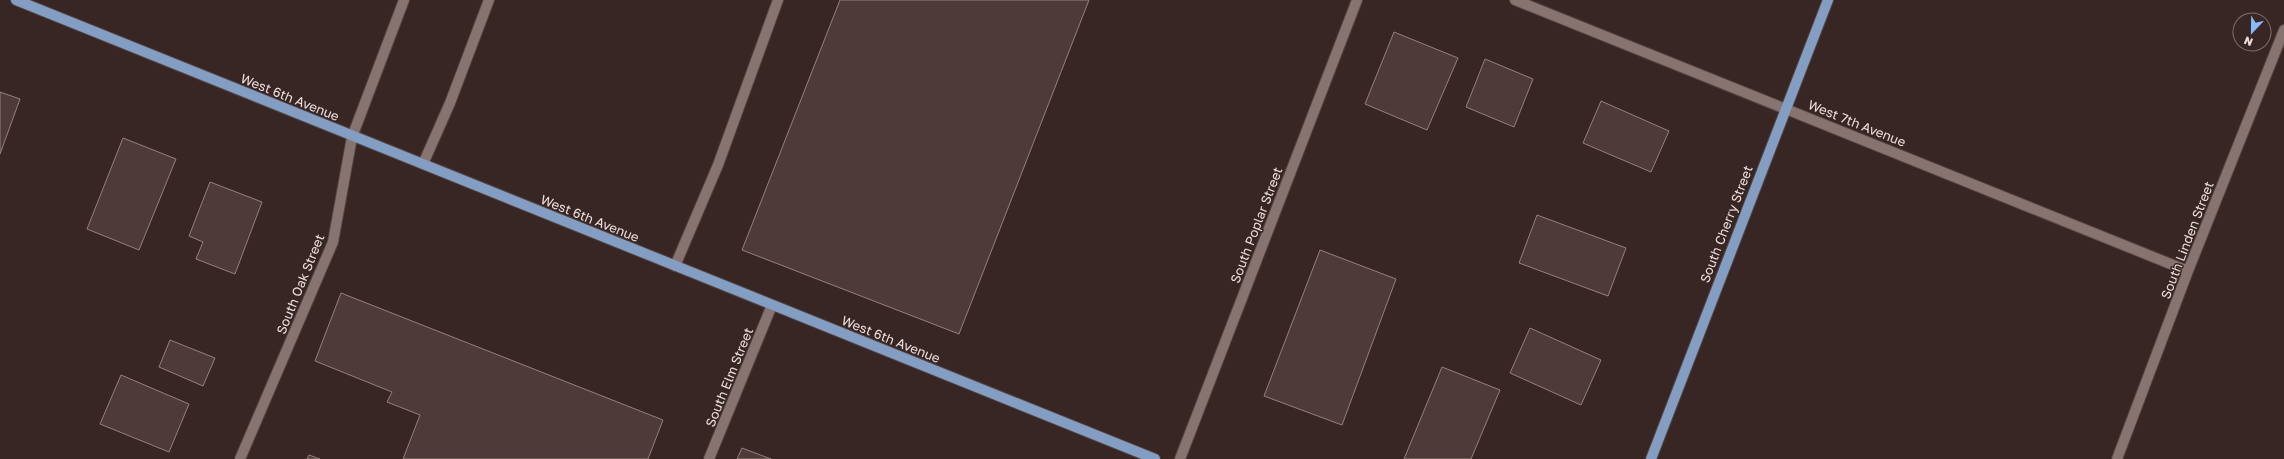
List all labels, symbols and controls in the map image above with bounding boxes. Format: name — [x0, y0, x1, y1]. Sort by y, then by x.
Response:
north arrow — [2232, 12, 2272, 52]
text: N — [2242, 34, 2254, 49]
street label: West 6th Avenue — [238, 70, 342, 124]
street label: West 7th Avenue — [1806, 96, 1908, 150]
street label: South Cherry Street — [1696, 163, 1756, 285]
street label: South Poplar Street — [1227, 165, 1285, 285]
street label: South Linden Street — [2157, 179, 2217, 301]
street label: West 6th Avenue — [538, 191, 642, 245]
street label: South Oak Street — [273, 232, 327, 336]
street label: West 6th Avenue — [839, 312, 943, 366]
street label: South Elm Street — [702, 325, 756, 429]

